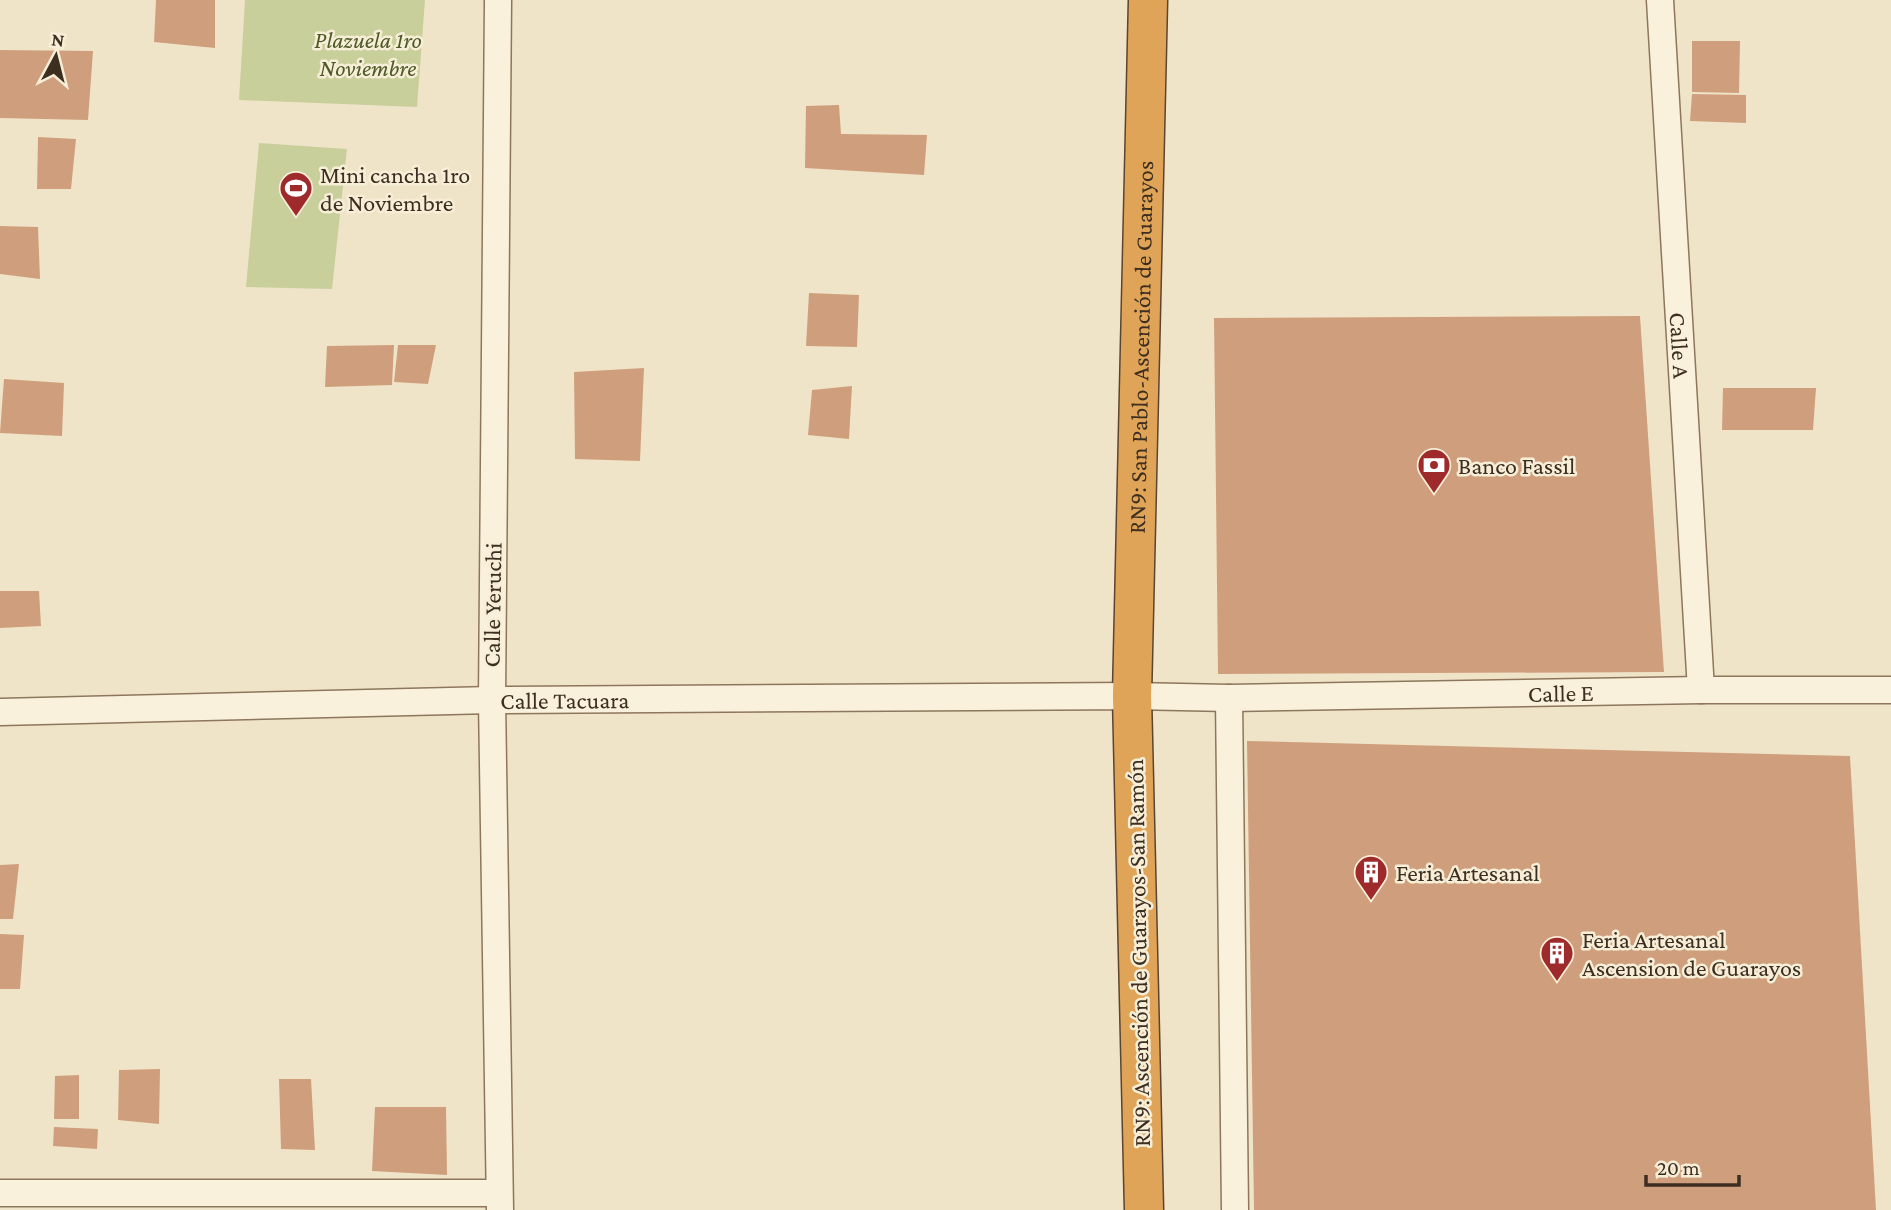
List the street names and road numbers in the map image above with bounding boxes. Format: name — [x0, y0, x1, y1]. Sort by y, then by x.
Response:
street label: RN9: San Pablo-Ascención de Guarayos — [1122, 160, 1158, 534]
street label: Calle A — [1665, 311, 1696, 380]
street label: Calle Yeruchi — [477, 542, 507, 668]
street label: Calle E — [1528, 678, 1594, 706]
street label: Calle Tacuara — [500, 686, 630, 713]
street label: RN9: Ascención de Guarayos-San Ramón — [1121, 759, 1155, 1147]

